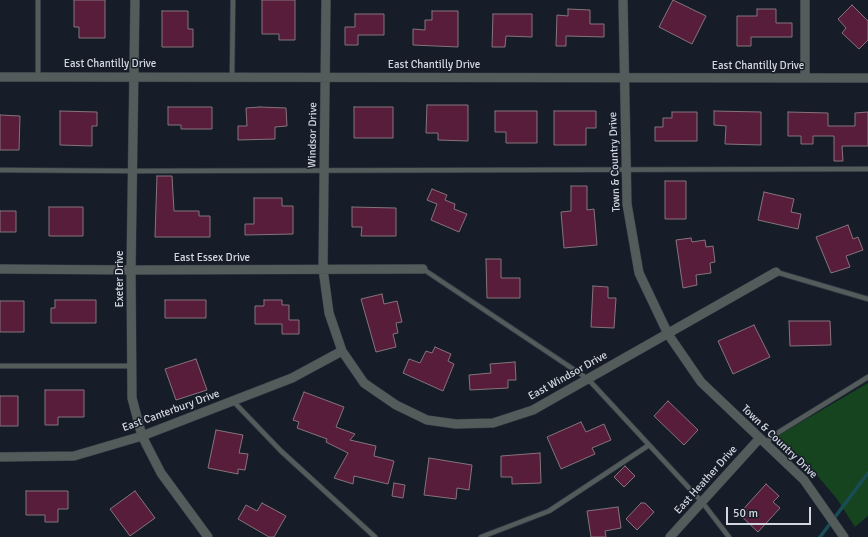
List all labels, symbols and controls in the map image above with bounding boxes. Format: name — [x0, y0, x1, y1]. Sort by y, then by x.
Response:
street label: East Chantilly Drive — [64, 57, 156, 71]
street label: East Chantilly Drive — [388, 58, 480, 72]
street label: East Chantilly Drive — [712, 59, 804, 73]
street label: Windsor Drive — [306, 102, 320, 168]
street label: Town & Country Drive — [607, 112, 623, 212]
street label: Exeter Drive — [113, 251, 127, 307]
street label: East Essex Drive — [174, 251, 250, 265]
street label: East Windsor Drive — [526, 349, 610, 403]
street label: East Canterbury Drive — [121, 387, 221, 435]
street label: Town & Country Drive — [738, 402, 820, 482]
street label: East Heather Drive — [672, 443, 740, 517]
scale bar — [728, 499, 813, 525]
text: 50 m — [733, 506, 758, 521]

